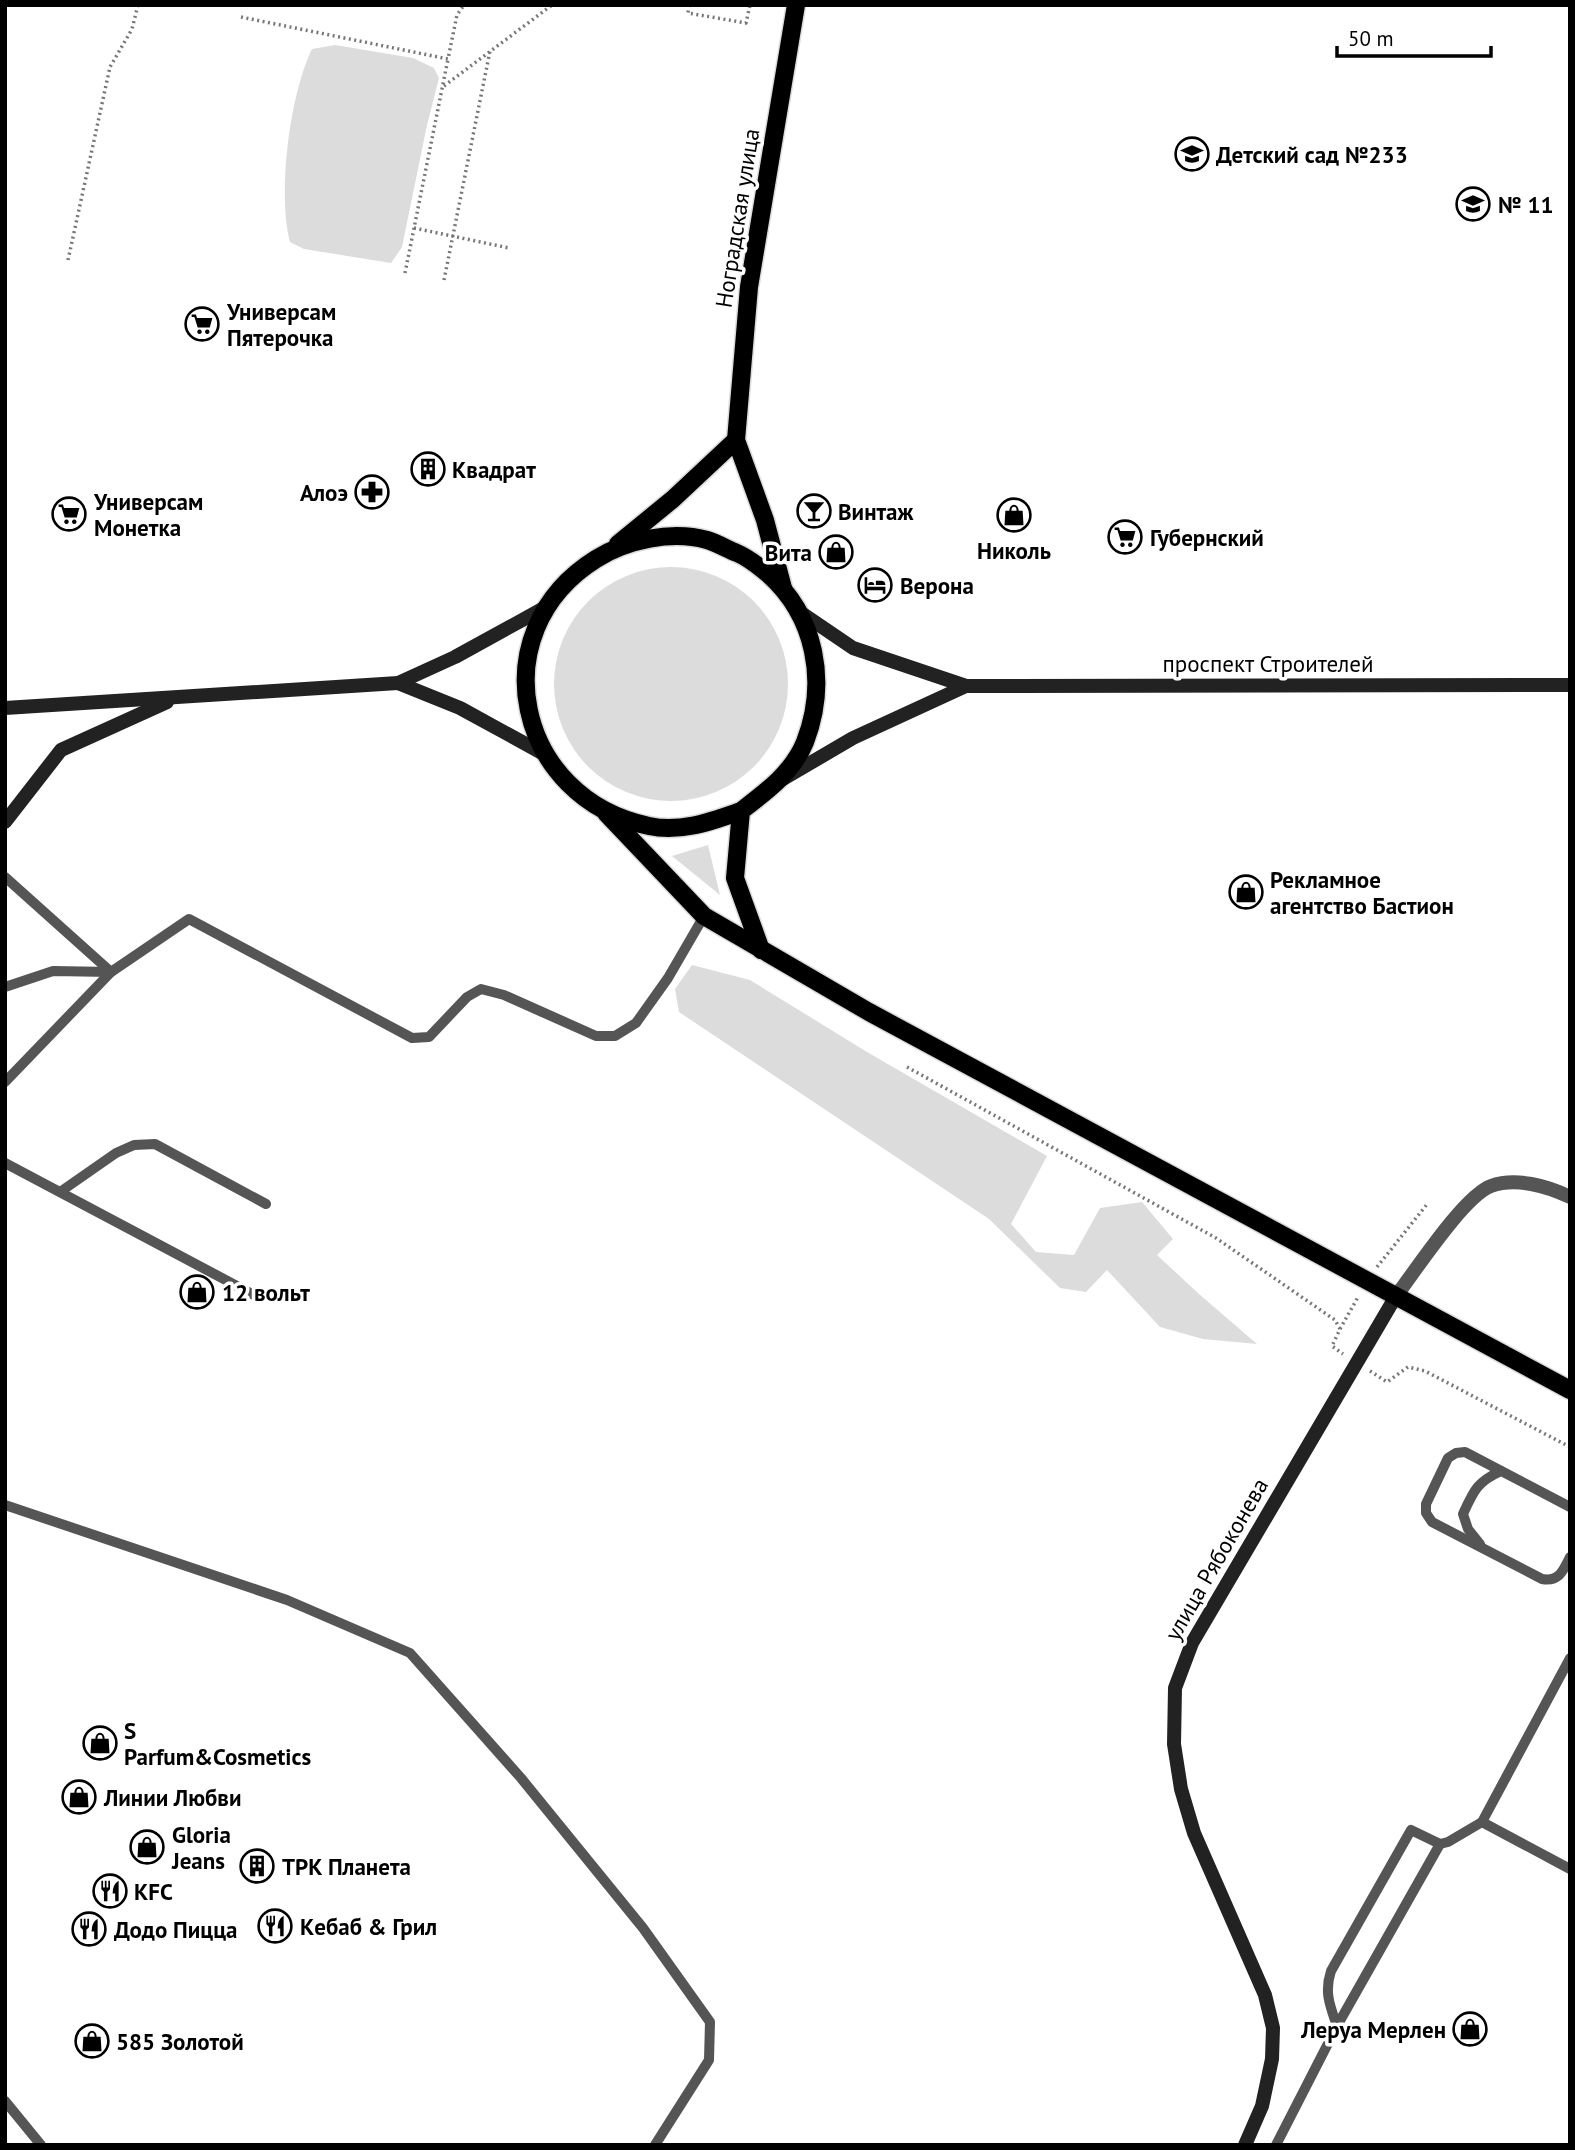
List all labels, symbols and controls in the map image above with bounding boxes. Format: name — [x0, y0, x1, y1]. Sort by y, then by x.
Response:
scale bar — [1337, 14, 1491, 58]
text: 50 m — [1348, 25, 1394, 52]
street label: Ноградская улица — [709, 126, 765, 310]
school or university icon: Детский сад №233 — [1173, 135, 1211, 173]
place label: Детский сад №233 — [1216, 140, 1408, 169]
school or university icon: № 11 — [1454, 185, 1492, 223]
place label: № 11 — [1498, 190, 1554, 219]
place label: Универсам Пятерочка — [226, 297, 336, 352]
supermarket icon: Универсам Пятерочка — [183, 305, 221, 343]
building icon: Квадрат — [409, 450, 447, 488]
place label: Квадрат — [452, 455, 536, 484]
pharmacy icon: Алоэ — [353, 473, 391, 511]
place label: Алоэ — [300, 478, 348, 507]
place label: Универсам Монетка — [93, 487, 203, 542]
bar icon: Винтаж — [795, 492, 833, 530]
supermarket icon: Универсам Монетка — [50, 495, 88, 533]
shop icon: Николь — [995, 496, 1033, 534]
place label: Винтаж — [838, 497, 915, 526]
supermarket icon: Губернский — [1106, 518, 1144, 556]
place label: Губернский — [1150, 523, 1264, 552]
shop icon: Вита — [817, 533, 855, 571]
place label: Николь — [977, 536, 1051, 565]
place label: Вита — [765, 538, 812, 567]
hotel icon: Верона — [856, 566, 894, 604]
place label: Верона — [900, 571, 974, 600]
street label: проспект Строителей — [1163, 649, 1373, 678]
place label: Рекламное агентство Бастион — [1270, 865, 1454, 920]
shop icon: Рекламное агентство Бастион — [1227, 873, 1265, 911]
shop icon: 12 вольт — [178, 1273, 216, 1311]
place label: 12 вольт — [222, 1278, 310, 1307]
street label: улица Рябоконева — [1158, 1473, 1274, 1645]
place label: S Parfum&Cosmetics — [124, 1716, 311, 1771]
shop icon: S Parfum&Cosmetics — [81, 1724, 119, 1762]
shop icon: Линии Любви — [60, 1778, 98, 1816]
place label: Линии Любви — [103, 1783, 242, 1812]
place label: Gloria Jeans — [171, 1820, 231, 1875]
shop icon: Gloria Jeans — [128, 1828, 166, 1866]
building icon: ТРК Планета — [238, 1847, 276, 1885]
place label: ТРК Планета — [282, 1852, 411, 1881]
restaurant icon: KFC — [91, 1872, 129, 1910]
place label: KFC — [134, 1877, 173, 1906]
restaurant icon: Кeбаб & Грил — [256, 1907, 294, 1945]
restaurant icon: Додо Пицца — [70, 1910, 108, 1948]
place label: Кeбаб & Грил — [300, 1912, 437, 1941]
place label: Додо Пицца — [114, 1915, 237, 1944]
shop icon: Леруа Мерлен — [1451, 2010, 1489, 2048]
place label: Леруа Мерлен — [1300, 2015, 1446, 2044]
shop icon: 585 Золотой — [73, 2022, 111, 2060]
place label: 585 Золотой — [116, 2027, 244, 2056]

